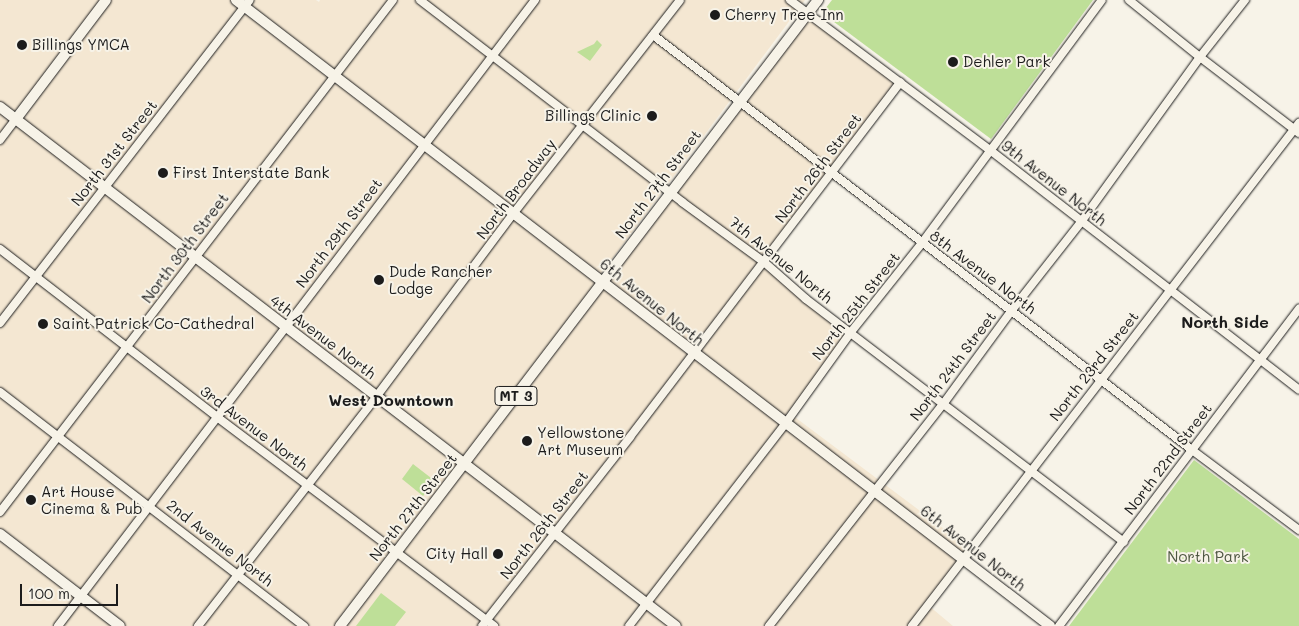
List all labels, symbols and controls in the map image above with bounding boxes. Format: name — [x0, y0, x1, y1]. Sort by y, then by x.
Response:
place label: Cherry Tree Inn — [725, 6, 844, 24]
marker: Cherry Tree Inn — [709, 9, 721, 21]
place label: Billings YMCA — [32, 36, 130, 54]
marker: Billings YMCA — [16, 39, 28, 51]
place label: Dehler Park — [963, 53, 1050, 71]
marker: Dehler Park — [947, 56, 959, 68]
street label: North 31st Street — [67, 97, 161, 209]
place label: Billings Clinic — [545, 107, 641, 125]
marker: Billings Clinic — [645, 109, 659, 123]
street label: North 26th Street — [771, 110, 865, 226]
street label: North 27th Street — [611, 126, 705, 242]
street label: North Broadway — [472, 135, 560, 243]
street label: 9th Avenue North — [998, 137, 1110, 229]
place label: First Interstate Bank — [173, 164, 329, 182]
marker: First Interstate Bank — [157, 167, 169, 179]
street label: North 29th Street — [292, 175, 386, 291]
street label: North 30th Street — [138, 189, 232, 307]
street label: 7th Avenue North — [726, 213, 836, 307]
street label: 8th Avenue North — [926, 226, 1040, 318]
street label: North 25th Street — [808, 248, 904, 364]
street label: 6th Avenue North — [597, 255, 707, 349]
place label: Dude Rancher Lodge — [389, 262, 492, 297]
marker: Dude Rancher Lodge — [373, 274, 385, 286]
street label: 4th Avenue North — [267, 291, 379, 383]
street label: North 24th Street — [906, 308, 1000, 424]
street label: North 23rd Street — [1046, 308, 1142, 424]
district label: North Side — [1181, 312, 1269, 332]
place label: Saint Patrick Co-Cathedral — [53, 315, 254, 333]
marker: Saint Patrick Co-Cathedral — [37, 318, 49, 330]
street label: 3rd Avenue North — [197, 382, 311, 474]
road number: MT 3 — [494, 384, 538, 408]
district label: West Downtown — [328, 390, 454, 410]
street label: North 22nd Street — [1120, 400, 1216, 518]
place label: Yellowstone Art Museum — [537, 423, 625, 458]
marker: Yellowstone Art Museum — [521, 435, 533, 447]
street label: North 27th Street — [365, 450, 461, 564]
street label: North 26th Street — [496, 467, 592, 583]
place label: Art House Cinema & Pub — [41, 482, 143, 517]
marker: Art House Cinema & Pub — [25, 494, 37, 506]
street label: 2nd Avenue North — [163, 496, 277, 590]
street label: 6th Avenue North — [917, 501, 1029, 595]
place label: City Hall — [426, 545, 488, 563]
marker: City Hall — [492, 548, 504, 560]
park label: North Park — [1167, 548, 1249, 566]
scale bar — [22, 574, 120, 606]
text: 100 m — [28, 583, 70, 603]

